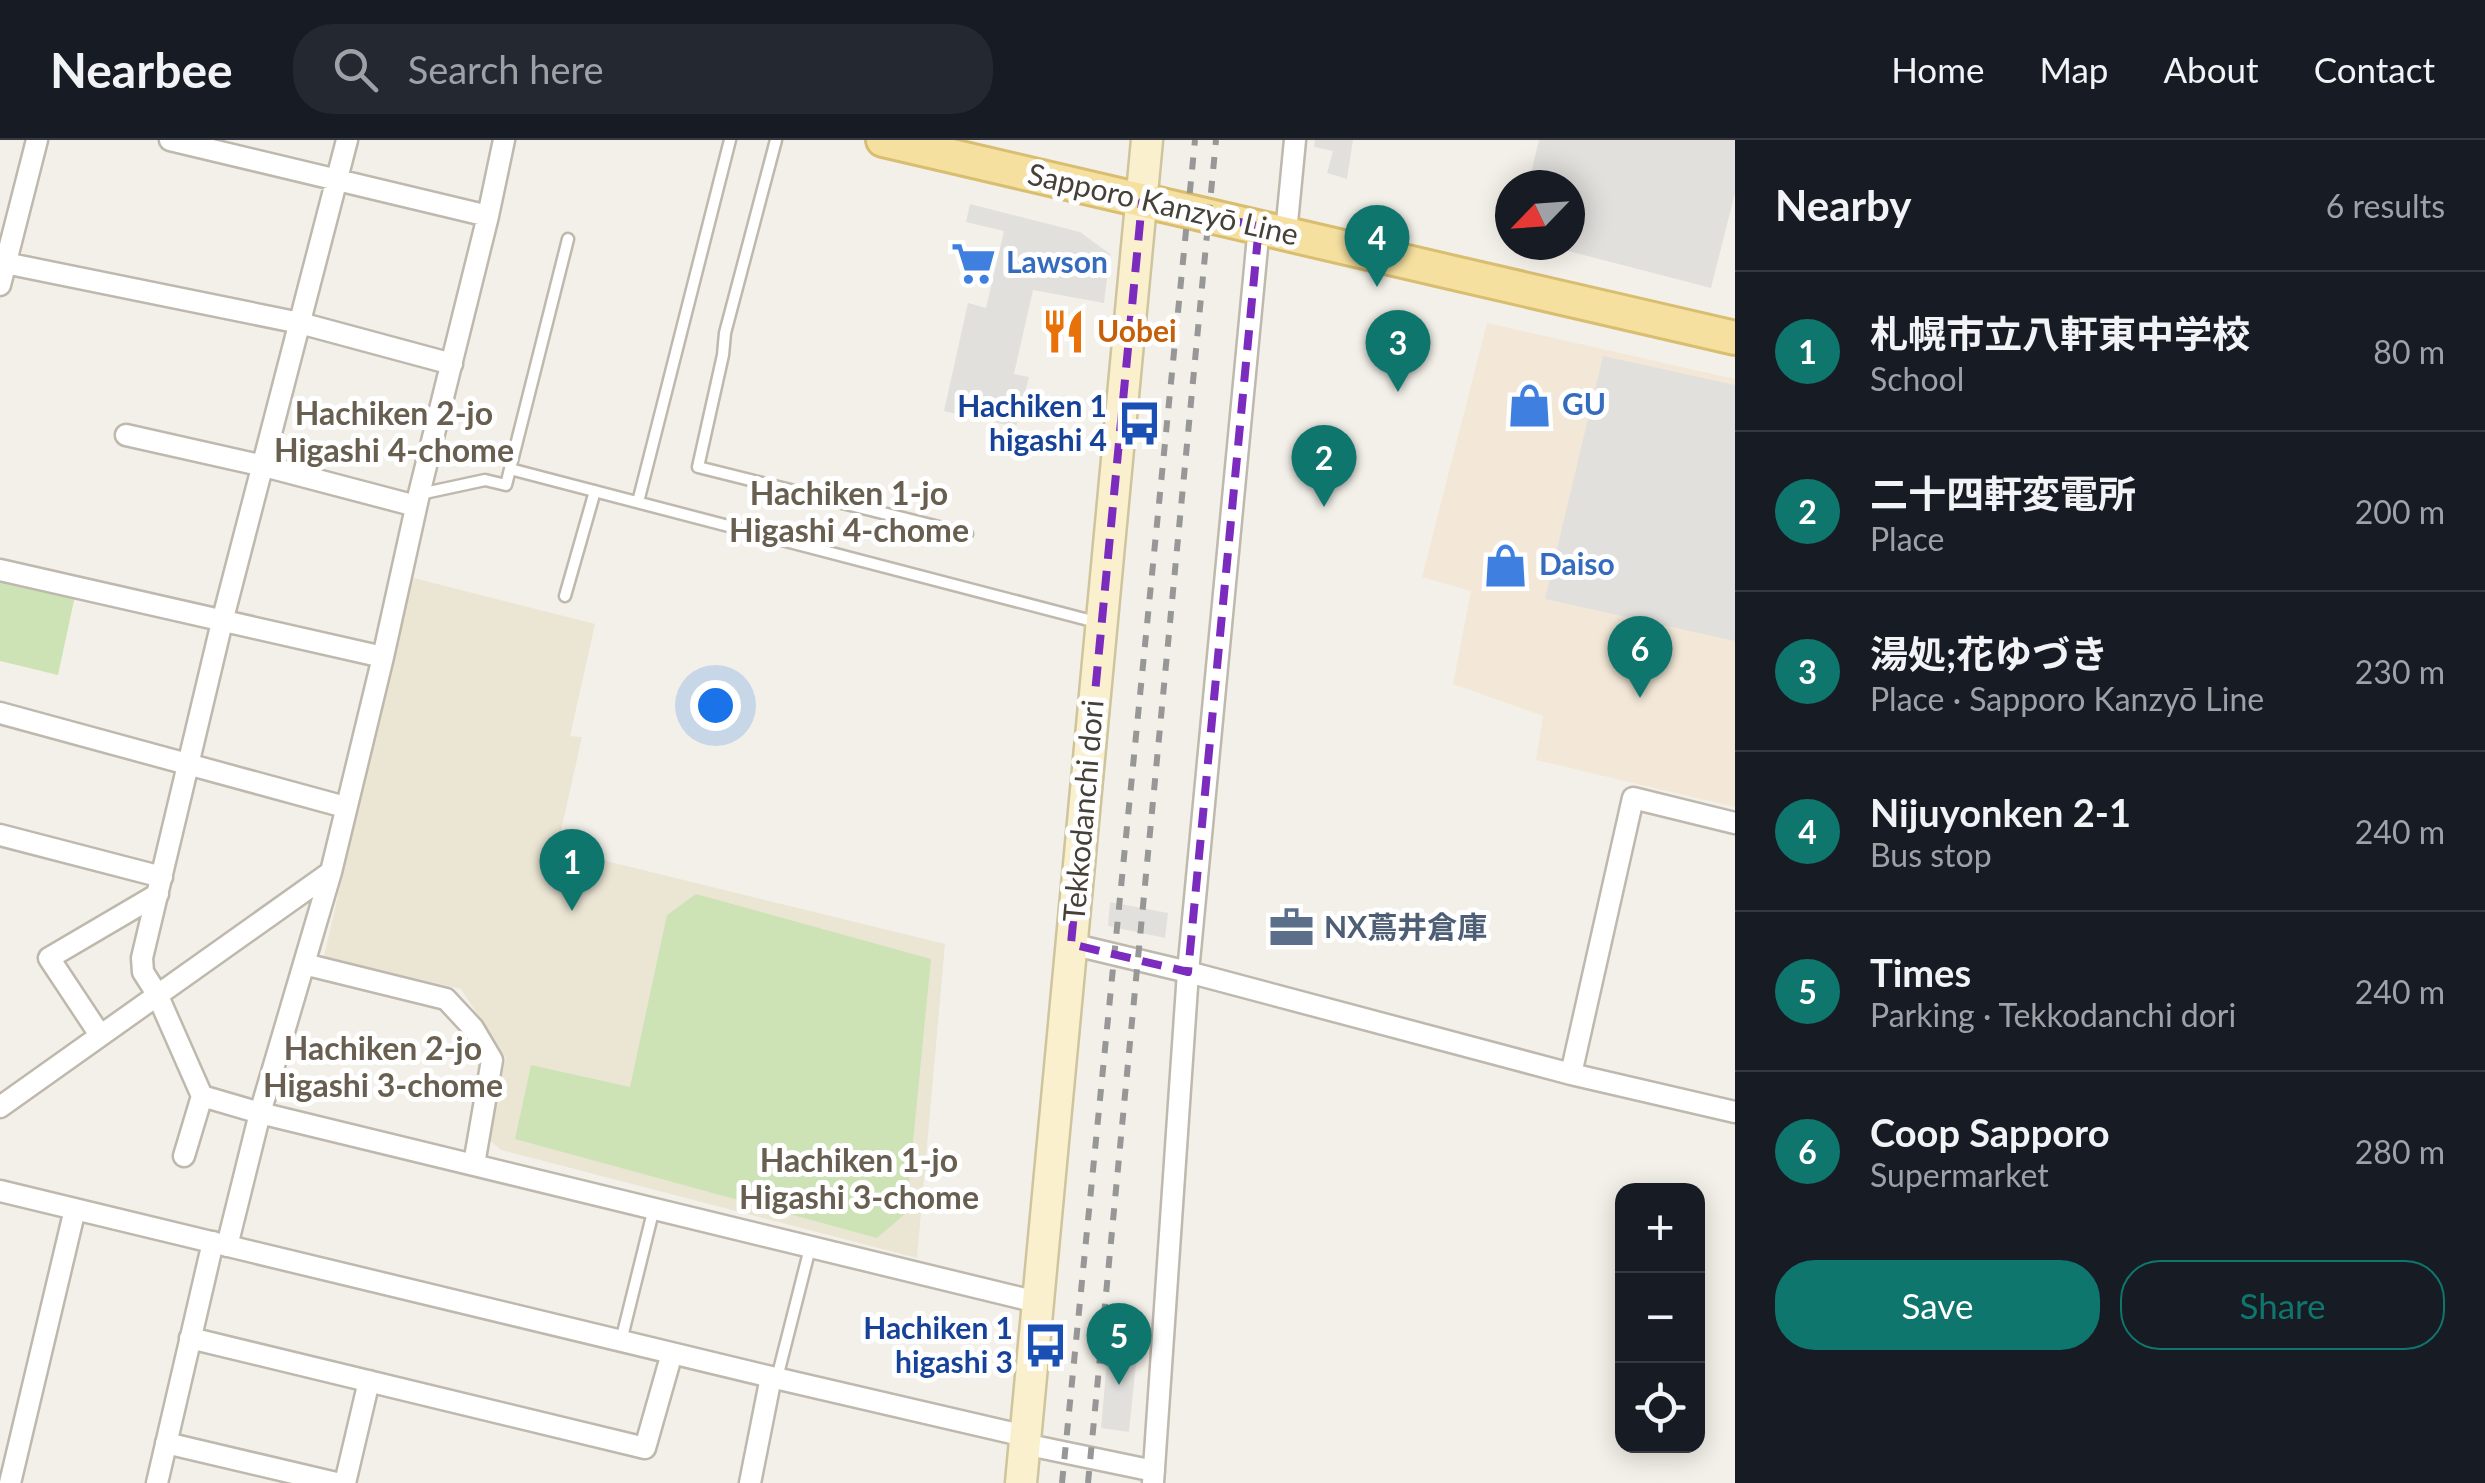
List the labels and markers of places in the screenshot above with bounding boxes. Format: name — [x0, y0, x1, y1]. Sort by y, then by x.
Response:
pin: 4 — [1344, 204, 1410, 287]
supermarket icon: Lawson — [949, 239, 997, 287]
place label: Lawson — [1006, 243, 1108, 279]
restaurant icon: Uobei — [1040, 308, 1088, 356]
pin: 3 — [1366, 310, 1430, 392]
place label: Uobei — [1097, 312, 1177, 348]
shop icon: GU — [1505, 381, 1553, 429]
place label: GU — [1562, 385, 1606, 421]
place label: Hachiken 1 higashi 4 — [957, 387, 1107, 457]
bus stop icon: Hachiken 1 higashi 4 — [1116, 400, 1164, 448]
pin: 2 — [1292, 424, 1356, 507]
shop icon: Daiso — [1482, 541, 1530, 589]
place label: Daiso — [1539, 545, 1615, 581]
pin: 6 — [1608, 616, 1672, 698]
pin: 1 — [540, 828, 604, 911]
office icon: NX蔦井倉庫 — [1267, 904, 1315, 952]
place label: NX蔦井倉庫 — [1324, 908, 1487, 944]
pin: 5 — [1086, 1302, 1152, 1385]
place label: Hachiken 1 higashi 3 — [863, 1309, 1013, 1379]
bus stop icon: Hachiken 1 higashi 3 — [1022, 1322, 1070, 1370]

